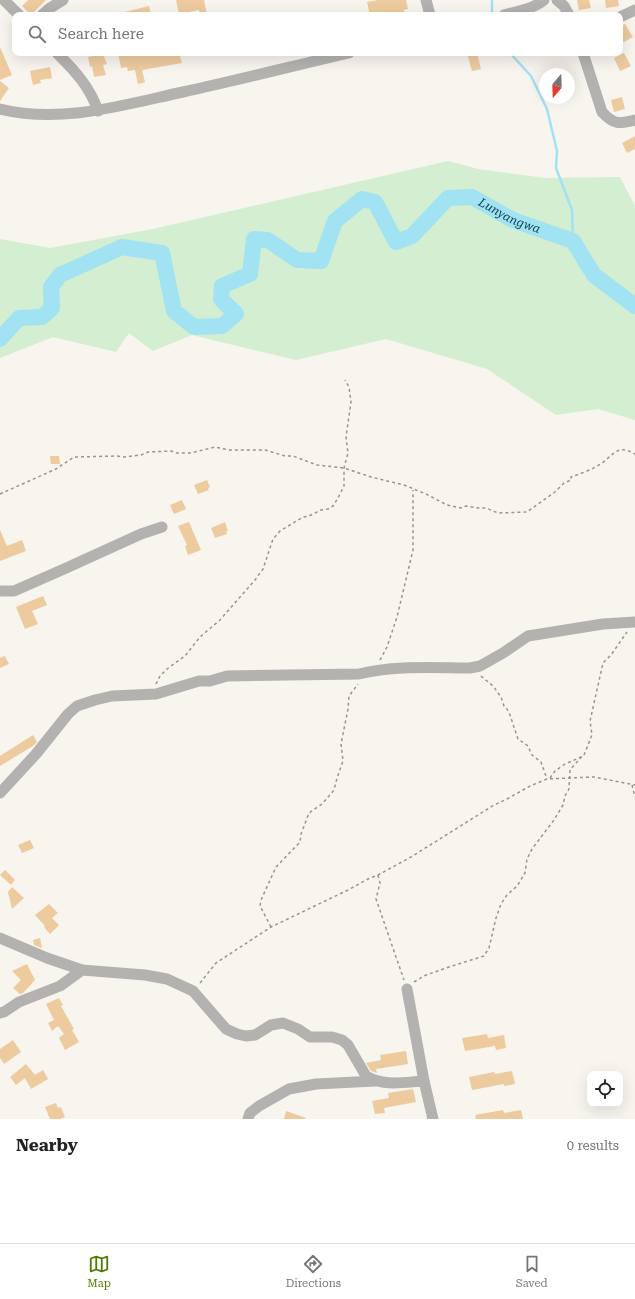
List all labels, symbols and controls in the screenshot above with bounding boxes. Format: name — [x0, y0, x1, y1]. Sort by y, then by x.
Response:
search box — [12, 12, 623, 56]
icon: search — [26, 23, 48, 45]
text: Search here — [58, 25, 144, 43]
north arrow — [539, 68, 575, 104]
water label: Lunyangwa — [475, 195, 542, 236]
map controls — [587, 1071, 623, 1107]
button: locate — [587, 1071, 623, 1107]
text: Nearby — [16, 1135, 78, 1155]
text: 0 results — [567, 1138, 619, 1153]
tab: Map — [87, 1253, 111, 1290]
tab: Directions — [286, 1253, 341, 1290]
tab: Saved — [516, 1253, 548, 1290]

